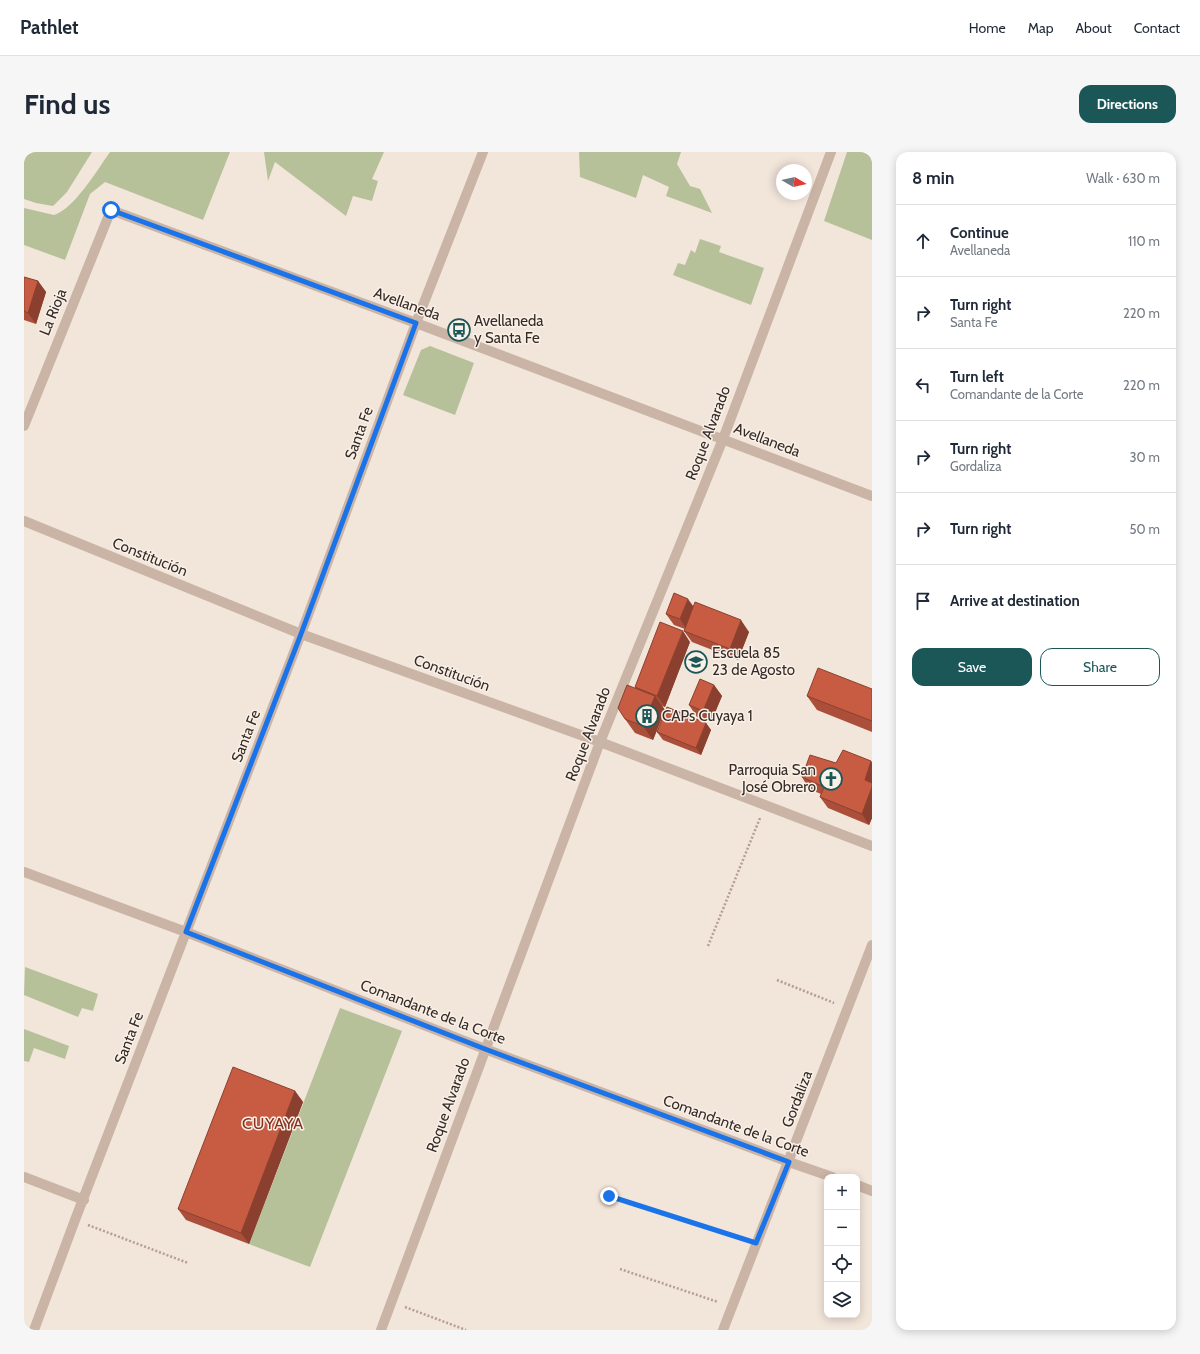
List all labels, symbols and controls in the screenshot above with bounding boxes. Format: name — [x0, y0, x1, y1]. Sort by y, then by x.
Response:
text: Pathlet — [20, 16, 79, 39]
text: Home — [969, 19, 1006, 37]
text: Map — [1028, 19, 1053, 37]
text: About — [1075, 19, 1112, 37]
text: Contact — [1134, 19, 1180, 37]
button: Directions — [1079, 85, 1176, 123]
text: Find us — [24, 87, 110, 121]
north arrow — [776, 164, 812, 200]
text: 8 min — [912, 168, 954, 188]
text: Walk · 630 m — [1086, 170, 1160, 186]
route start — [102, 201, 120, 219]
text: Continue — [950, 224, 1009, 242]
icon: ahead — [912, 230, 934, 252]
text: 110 m — [1128, 233, 1160, 249]
text: Avellaneda — [950, 242, 1010, 258]
street label: Avellaneda — [371, 284, 443, 325]
street label: La Rioja — [36, 285, 71, 338]
text: Turn right — [950, 296, 1011, 314]
icon: right — [912, 302, 934, 324]
text: 220 m — [1123, 305, 1160, 321]
place label: Avellaneda y Santa Fe — [474, 312, 544, 347]
text: Santa Fe — [950, 314, 997, 330]
bus stop icon: Avellaneda y Santa Fe — [446, 317, 472, 343]
text: Turn left — [950, 368, 1004, 386]
icon: left — [912, 374, 934, 396]
text: 220 m — [1123, 377, 1160, 393]
street label: Roque Alvarado — [682, 383, 734, 483]
text: Comandante de la Corte — [950, 386, 1084, 402]
street label: Santa Fe — [341, 404, 377, 462]
street label: Avellaneda — [731, 419, 803, 461]
text: Turn right — [950, 440, 1011, 458]
icon: right — [912, 446, 934, 468]
text: 30 m — [1130, 449, 1160, 465]
text: Gordaliza — [950, 458, 1001, 474]
icon: right — [912, 518, 934, 540]
text: Turn right — [950, 520, 1011, 538]
text: 50 m — [1130, 521, 1160, 537]
street label: Constitución — [110, 534, 190, 580]
icon: arrive — [912, 590, 934, 612]
text: Arrive at destination — [950, 592, 1080, 610]
place label: Escuela 85 23 de Agosto — [712, 644, 795, 679]
button: Save — [912, 648, 1032, 686]
button: Share — [1040, 648, 1160, 686]
school or university icon: Escuela 85 23 de Agosto — [683, 649, 709, 675]
street label: Constitución — [411, 651, 493, 695]
street label: Roque Alvarado — [562, 684, 614, 784]
building icon: CAPs Cuyaya 1 — [634, 703, 660, 729]
street label: Santa Fe — [228, 707, 264, 765]
place label: CAPs Cuyaya 1 — [662, 707, 753, 725]
place label: Parroquia San José Obrero — [729, 761, 816, 796]
church icon: Parroquia San José Obrero — [818, 766, 844, 792]
street label: Comandante de la Corte — [358, 976, 508, 1048]
street label: Santa Fe — [111, 1009, 147, 1067]
street label: Roque Alvarado — [422, 1055, 474, 1155]
street label: Gordaliza — [778, 1067, 816, 1130]
street label: Comandante de la Corte — [661, 1091, 812, 1161]
district label: CUYAYA — [242, 1114, 304, 1133]
map controls — [824, 1174, 860, 1318]
button: + — [824, 1174, 860, 1210]
route end — [600, 1187, 618, 1205]
button: − — [824, 1210, 860, 1246]
button: locate — [824, 1246, 860, 1282]
button: layers — [824, 1282, 860, 1318]

